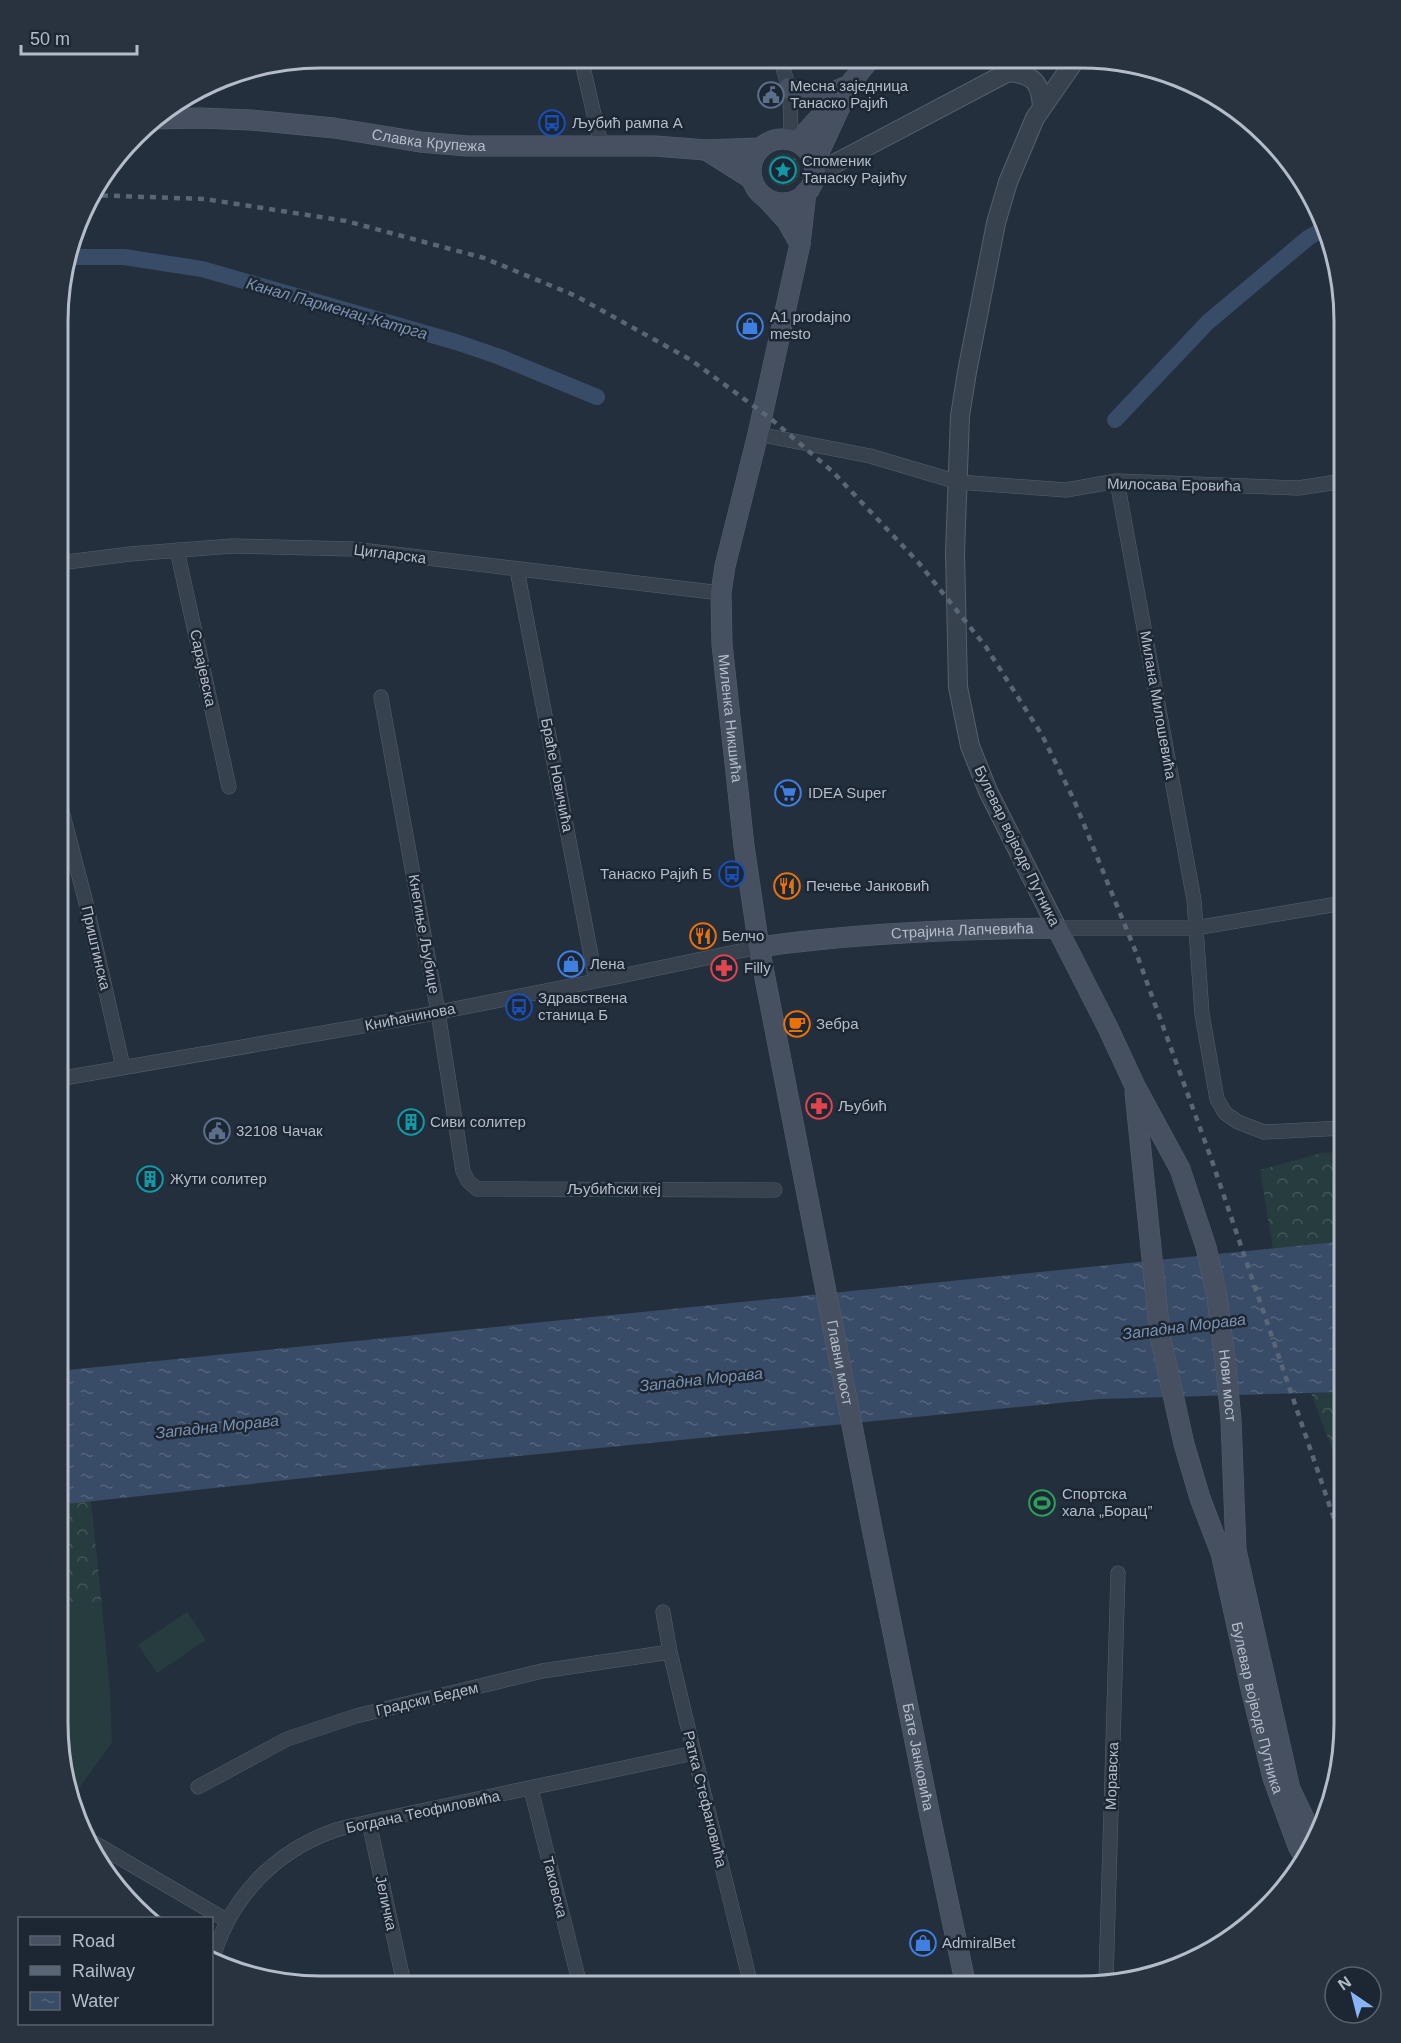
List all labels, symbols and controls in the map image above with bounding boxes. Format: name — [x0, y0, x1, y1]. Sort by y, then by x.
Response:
scale bar — [21, 18, 136, 56]
text: 50 m — [30, 29, 70, 49]
place label: Месна заједница Танаско Рајић — [790, 77, 909, 111]
public building icon: Месна заједница Танаско Рајић — [756, 80, 786, 110]
bus stop icon: Љубић рампа А — [537, 108, 567, 138]
place label: Љубић рампа А — [572, 114, 683, 131]
street label: Славка Крупежа — [371, 125, 486, 154]
place label: Споменик Танаску Рајићу — [802, 152, 907, 186]
place icon: Споменик Танаску Рајићу — [768, 155, 798, 185]
water label: Канал Парменац-Катрга — [244, 274, 429, 343]
place label: A1 prodajno mesto — [770, 308, 851, 342]
shop icon: A1 prodajno mesto — [735, 311, 765, 341]
street label: Милосава Еровића — [1107, 475, 1242, 494]
street label: Цигларска — [353, 541, 428, 566]
street label: Сарајевска — [187, 628, 220, 709]
street label: Милана Милошевића — [1137, 629, 1180, 781]
street label: Миленка Никшића — [715, 653, 746, 784]
street label: Браће Новичића — [538, 716, 577, 834]
street label: Булевар војводе Путника — [971, 763, 1064, 929]
supermarket icon: IDEA Super — [773, 778, 803, 808]
place label: IDEA Super — [808, 784, 886, 801]
bus stop icon: Танаско Рајић Б — [717, 859, 747, 889]
place label: Танаско Рајић Б — [600, 865, 712, 882]
restaurant icon: Печење Јанковић — [772, 871, 802, 901]
street label: Кнегиње Љубице — [406, 873, 443, 995]
place label: Печење Јанковић — [806, 877, 929, 894]
street label: Приштинска — [79, 904, 115, 992]
street label: Страјина Лапчевића — [891, 919, 1034, 942]
restaurant icon: Белчо — [688, 921, 718, 951]
place label: Белчо — [722, 927, 764, 944]
shop icon: Лена — [556, 949, 586, 979]
pharmacy icon: Filly — [709, 953, 739, 983]
place label: Лена — [590, 955, 625, 972]
place label: Filly — [744, 959, 771, 976]
place label: Здравствена станица Б — [538, 989, 628, 1023]
bus stop icon: Здравствена станица Б — [504, 992, 534, 1022]
street label: Книћанинова — [363, 999, 457, 1034]
cafe icon: Зебра — [782, 1009, 812, 1039]
place label: Зебра — [816, 1015, 859, 1032]
pharmacy icon: Љубић — [804, 1091, 834, 1121]
place label: Љубић — [838, 1097, 887, 1114]
building icon: Сиви солитер — [396, 1107, 426, 1137]
place label: Сиви солитер — [430, 1113, 526, 1130]
public building icon: 32108 Чачак — [202, 1116, 232, 1146]
place label: 32108 Чачак — [236, 1122, 323, 1139]
building icon: Жути солитер — [135, 1164, 165, 1194]
place label: Жути солитер — [170, 1170, 267, 1187]
street label: Љубићски кеј — [567, 1180, 661, 1197]
water label: Западна Морава — [1121, 1310, 1247, 1342]
street label: Главни мост — [824, 1319, 857, 1407]
street label: Нови мост — [1216, 1348, 1240, 1423]
water label: Западна Морава — [638, 1365, 764, 1394]
water label: Западна Морава — [154, 1412, 280, 1441]
place label: Спортска хала „Борац” — [1062, 1485, 1152, 1519]
sports icon: Спортска хала „Борац” — [1027, 1488, 1057, 1518]
street label: Булевар војводе Путника — [1228, 1620, 1287, 1796]
street label: Градски Бедем — [374, 1678, 480, 1719]
street label: Бате Јанковића — [899, 1702, 938, 1813]
street label: Ратка Стефановића — [680, 1729, 731, 1869]
street label: Моравска — [1102, 1741, 1121, 1810]
street label: Богдана Теофиловића — [344, 1787, 502, 1836]
street label: Таковска — [540, 1855, 571, 1920]
street label: Јеличка — [372, 1874, 401, 1932]
legend — [18, 1917, 213, 2025]
shop icon: AdmiralBet — [908, 1928, 938, 1958]
text: Road — [72, 1931, 115, 1951]
place label: AdmiralBet — [942, 1934, 1016, 1951]
text: Railway — [72, 1961, 135, 1981]
north arrow — [1323, 1965, 1383, 2025]
text: N — [1335, 1973, 1354, 1993]
text: Water — [72, 1991, 119, 2011]

